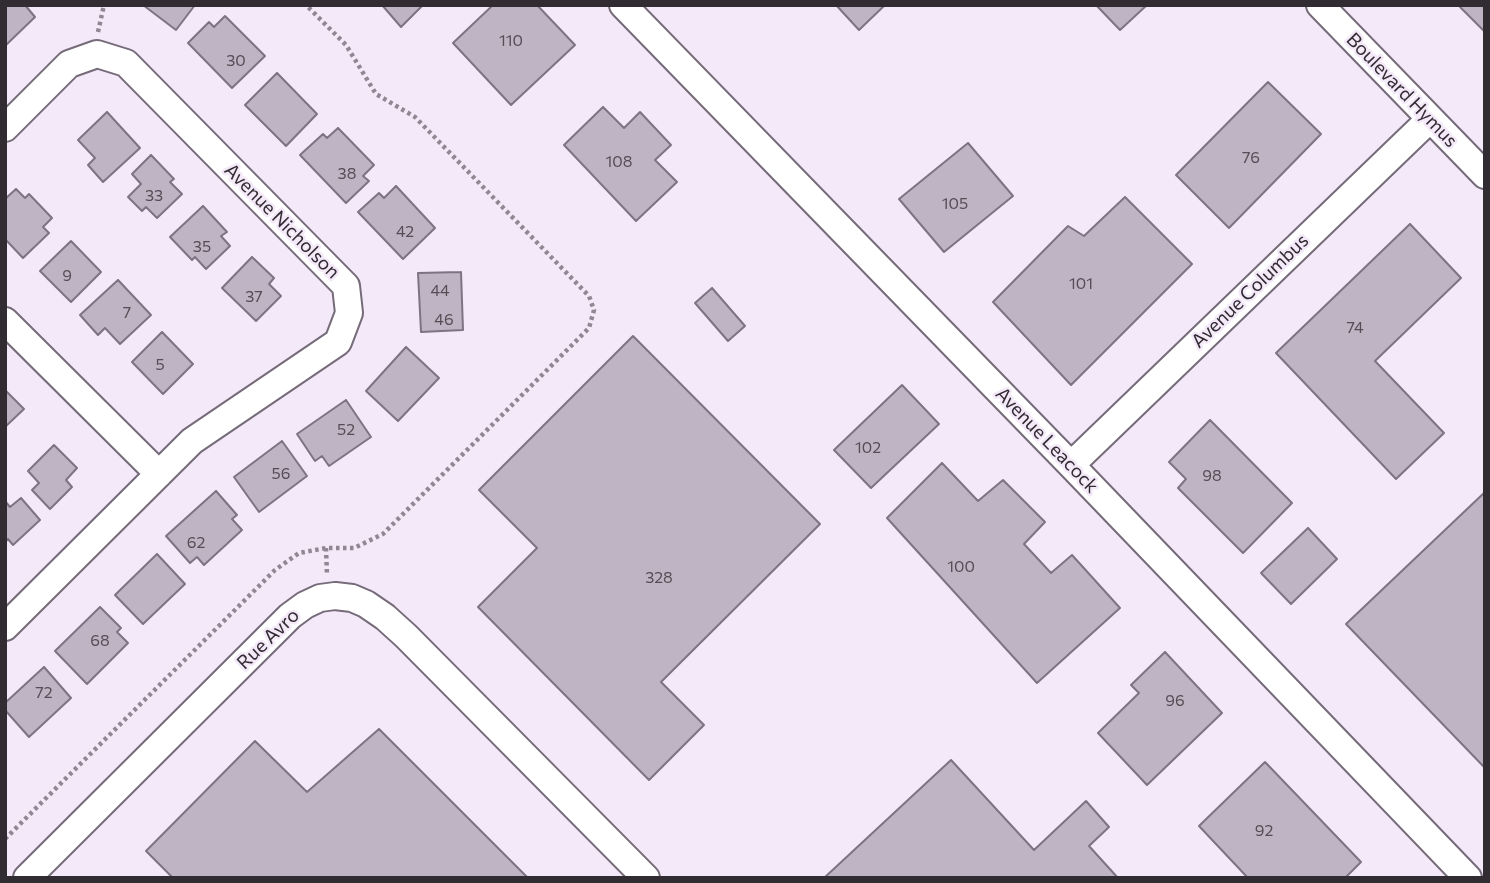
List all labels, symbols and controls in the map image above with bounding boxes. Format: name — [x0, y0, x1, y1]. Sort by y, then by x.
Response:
street label: Boulevard Hymus — [1342, 28, 1462, 152]
house number: 110 — [499, 31, 523, 51]
house number: 30 — [226, 51, 246, 71]
house number: 76 — [1242, 148, 1260, 168]
house number: 108 — [606, 152, 632, 172]
street label: Avenue Nicholson — [220, 159, 344, 283]
house number: 38 — [338, 164, 356, 184]
house number: 33 — [145, 186, 163, 206]
house number: 105 — [942, 194, 968, 214]
house number: 42 — [396, 222, 414, 242]
street label: Avenue Columbus — [1187, 229, 1313, 353]
house number: 35 — [193, 237, 211, 257]
house number: 9 — [62, 266, 72, 286]
house number: 101 — [1069, 274, 1093, 294]
house number: 44 — [430, 281, 450, 301]
house number: 37 — [245, 287, 263, 307]
house number: 7 — [123, 303, 131, 323]
house number: 46 — [434, 310, 454, 330]
house number: 74 — [1346, 318, 1364, 338]
house number: 5 — [155, 355, 165, 375]
street label: Avenue Leacock — [991, 382, 1103, 498]
house number: 52 — [337, 420, 355, 440]
house number: 102 — [855, 438, 881, 458]
house number: 56 — [272, 464, 290, 484]
house number: 98 — [1202, 466, 1222, 486]
house number: 62 — [187, 533, 205, 553]
house number: 100 — [947, 557, 975, 577]
house number: 328 — [645, 568, 673, 588]
street label: Rue Avro — [232, 604, 304, 674]
house number: 68 — [90, 631, 110, 651]
house number: 72 — [35, 683, 53, 703]
house number: 96 — [1165, 691, 1185, 711]
house number: 92 — [1255, 821, 1273, 841]

